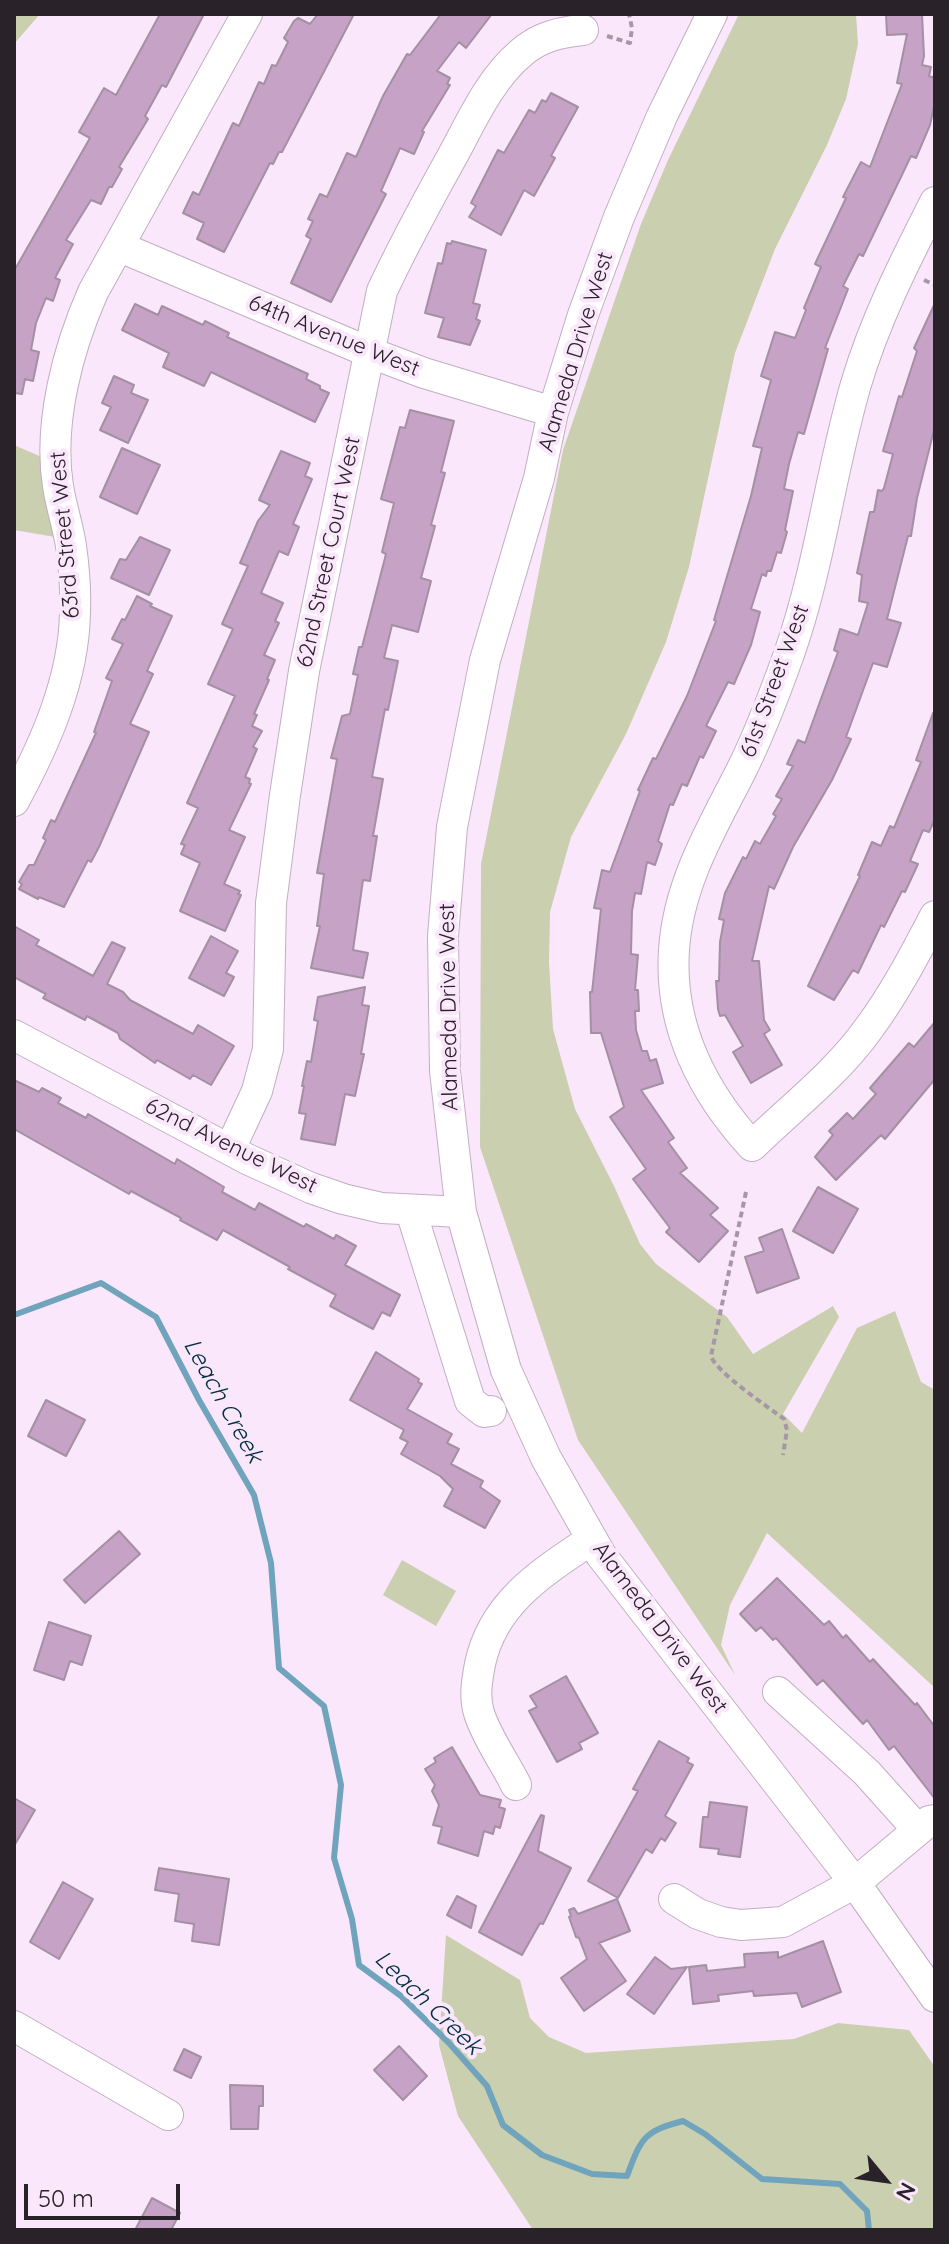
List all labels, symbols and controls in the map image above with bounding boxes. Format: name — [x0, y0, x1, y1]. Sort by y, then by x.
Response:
street label: Alameda Drive West — [533, 249, 619, 455]
street label: 64th Avenue West — [245, 290, 423, 382]
street label: 62nd Street Court West — [292, 434, 366, 670]
street label: 63rd Street West — [45, 450, 85, 620]
street label: 61st Street West — [735, 601, 815, 761]
street label: Alameda Drive West — [434, 903, 464, 1111]
street label: 62nd Avenue West — [141, 1093, 321, 1199]
water label: Leach Creek — [177, 1334, 269, 1468]
street label: Alameda Drive West — [587, 1537, 733, 1719]
water label: Leach Creek — [368, 1945, 488, 2061]
north arrow — [845, 2140, 925, 2220]
scale bar — [28, 2168, 184, 2218]
text: N — [890, 2178, 922, 2205]
text: 50 m — [38, 2183, 94, 2213]

